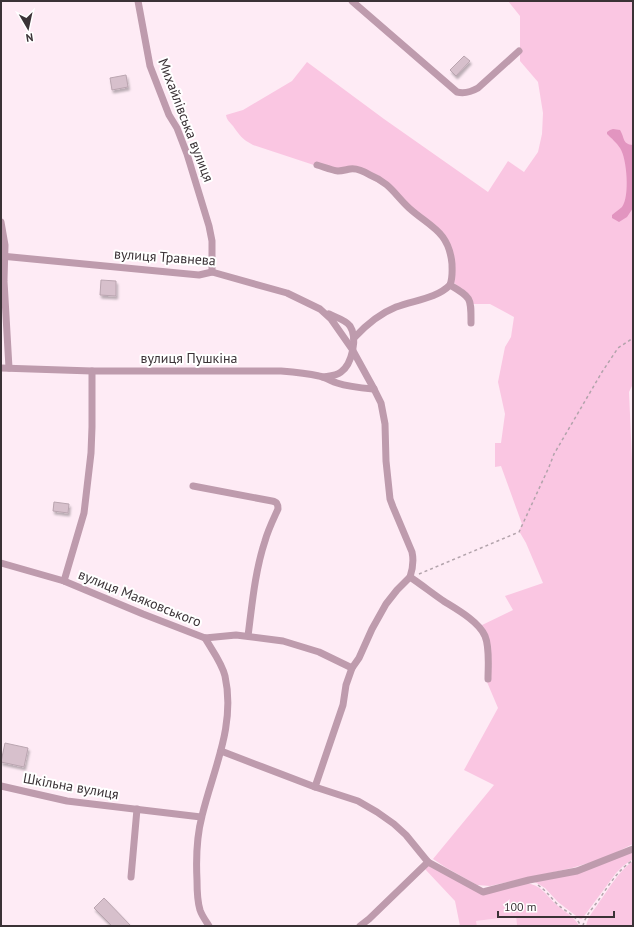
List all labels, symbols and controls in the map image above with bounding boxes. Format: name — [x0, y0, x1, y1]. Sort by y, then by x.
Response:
north arrow — [8, 8, 48, 48]
text: N — [25, 30, 34, 45]
street label: Михайлівська вулиця — [154, 56, 218, 184]
street label: вулиця Травнева — [114, 244, 217, 270]
street label: вулиця Пушкіна — [140, 349, 238, 367]
street label: вулиця Маяковського — [76, 565, 204, 631]
street label: Шкільна вулиця — [22, 769, 120, 803]
scale bar — [498, 893, 614, 919]
text: 100 m — [504, 899, 537, 914]

